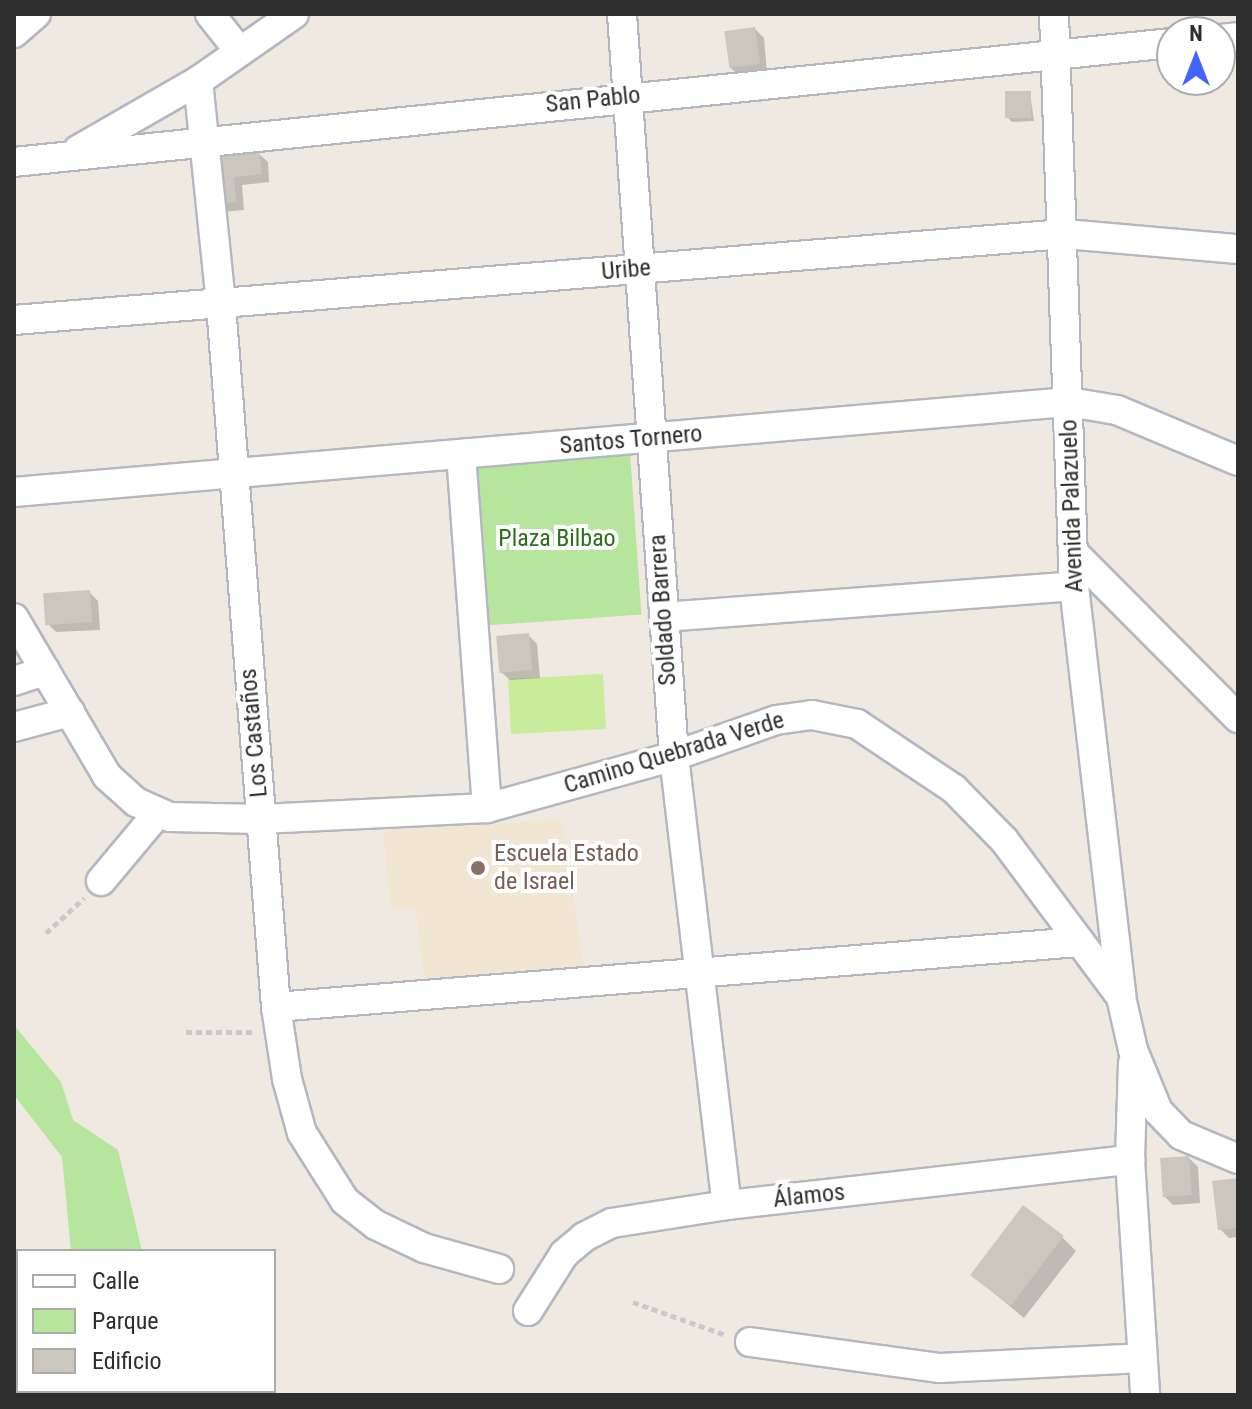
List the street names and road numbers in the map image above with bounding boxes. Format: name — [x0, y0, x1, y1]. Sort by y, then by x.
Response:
street label: San Pablo — [544, 81, 642, 119]
street label: Uribe — [600, 254, 652, 286]
street label: Santos Tornero — [558, 419, 704, 461]
street label: Avenida Palazuelo — [1055, 419, 1089, 593]
street label: Soldado Barrera — [643, 533, 683, 687]
street label: Los Castaños — [234, 667, 274, 799]
street label: Camino Quebrada Verde — [560, 706, 788, 800]
street label: Álamos — [772, 1178, 846, 1214]

